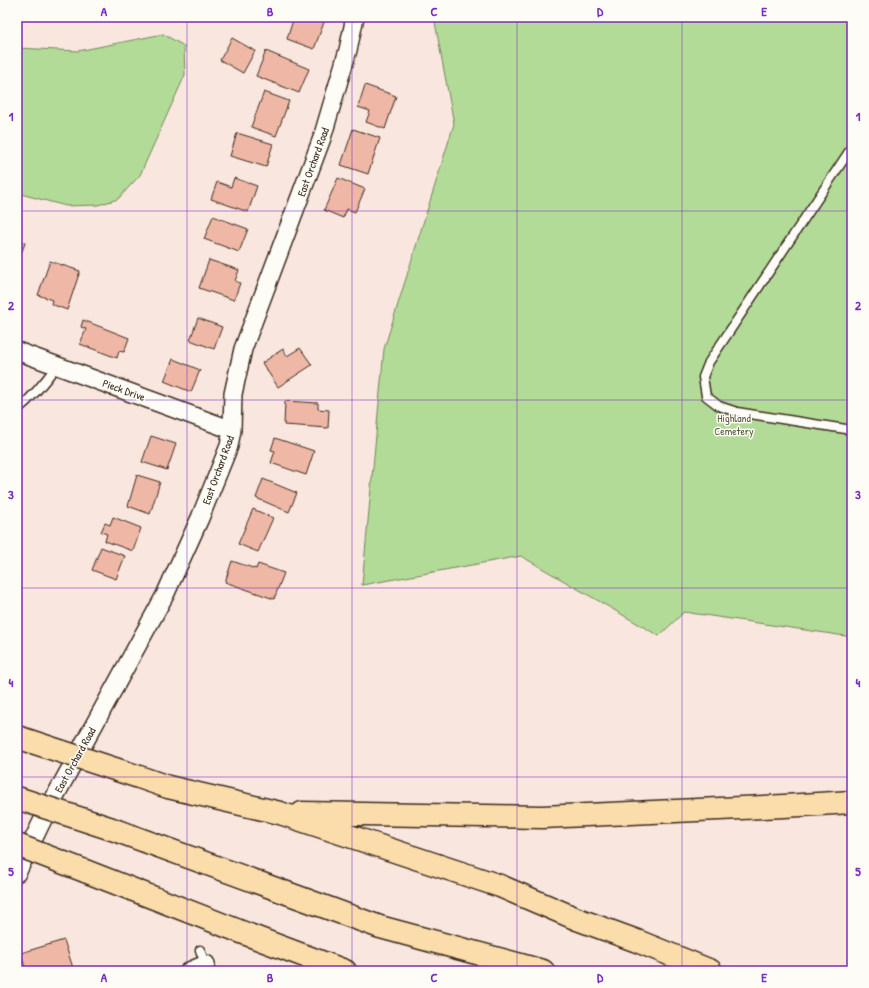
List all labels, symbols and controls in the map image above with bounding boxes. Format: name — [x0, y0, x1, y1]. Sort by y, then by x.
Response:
text: A — [101, 2, 108, 20]
text: B — [267, 2, 274, 20]
text: C — [430, 2, 438, 20]
text: D — [597, 2, 604, 20]
text: E — [761, 2, 767, 20]
text: 1 — [9, 107, 14, 125]
text: 1 — [856, 107, 861, 125]
street label: East Orchard Road — [294, 125, 332, 198]
text: 2 — [8, 296, 15, 314]
text: 2 — [855, 296, 862, 314]
street label: Pieck Drive — [101, 376, 148, 404]
park label: Highland Cemetery — [714, 411, 754, 438]
street label: East Orchard Road — [199, 433, 237, 506]
text: 3 — [8, 485, 14, 503]
text: 3 — [855, 485, 861, 503]
text: 4 — [9, 673, 14, 691]
text: 4 — [856, 673, 861, 691]
street label: East Orchard Road — [51, 724, 99, 795]
text: 5 — [8, 862, 14, 880]
text: 5 — [855, 862, 861, 880]
text: A — [101, 968, 108, 986]
text: B — [267, 968, 274, 986]
text: C — [430, 968, 438, 986]
text: D — [597, 968, 604, 986]
text: E — [761, 968, 767, 986]

